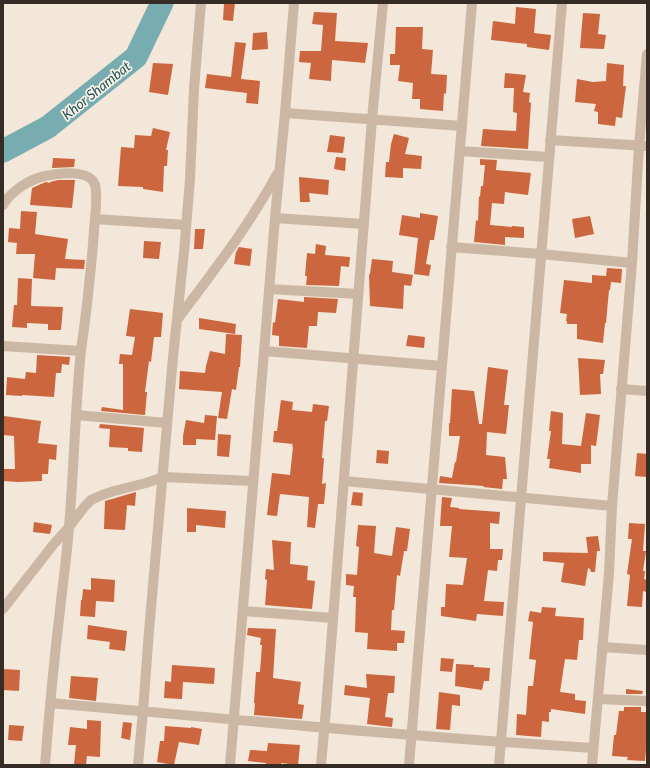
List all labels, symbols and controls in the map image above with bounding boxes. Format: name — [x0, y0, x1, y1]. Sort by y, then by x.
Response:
water label: Khor Shambat — [58, 57, 134, 123]

